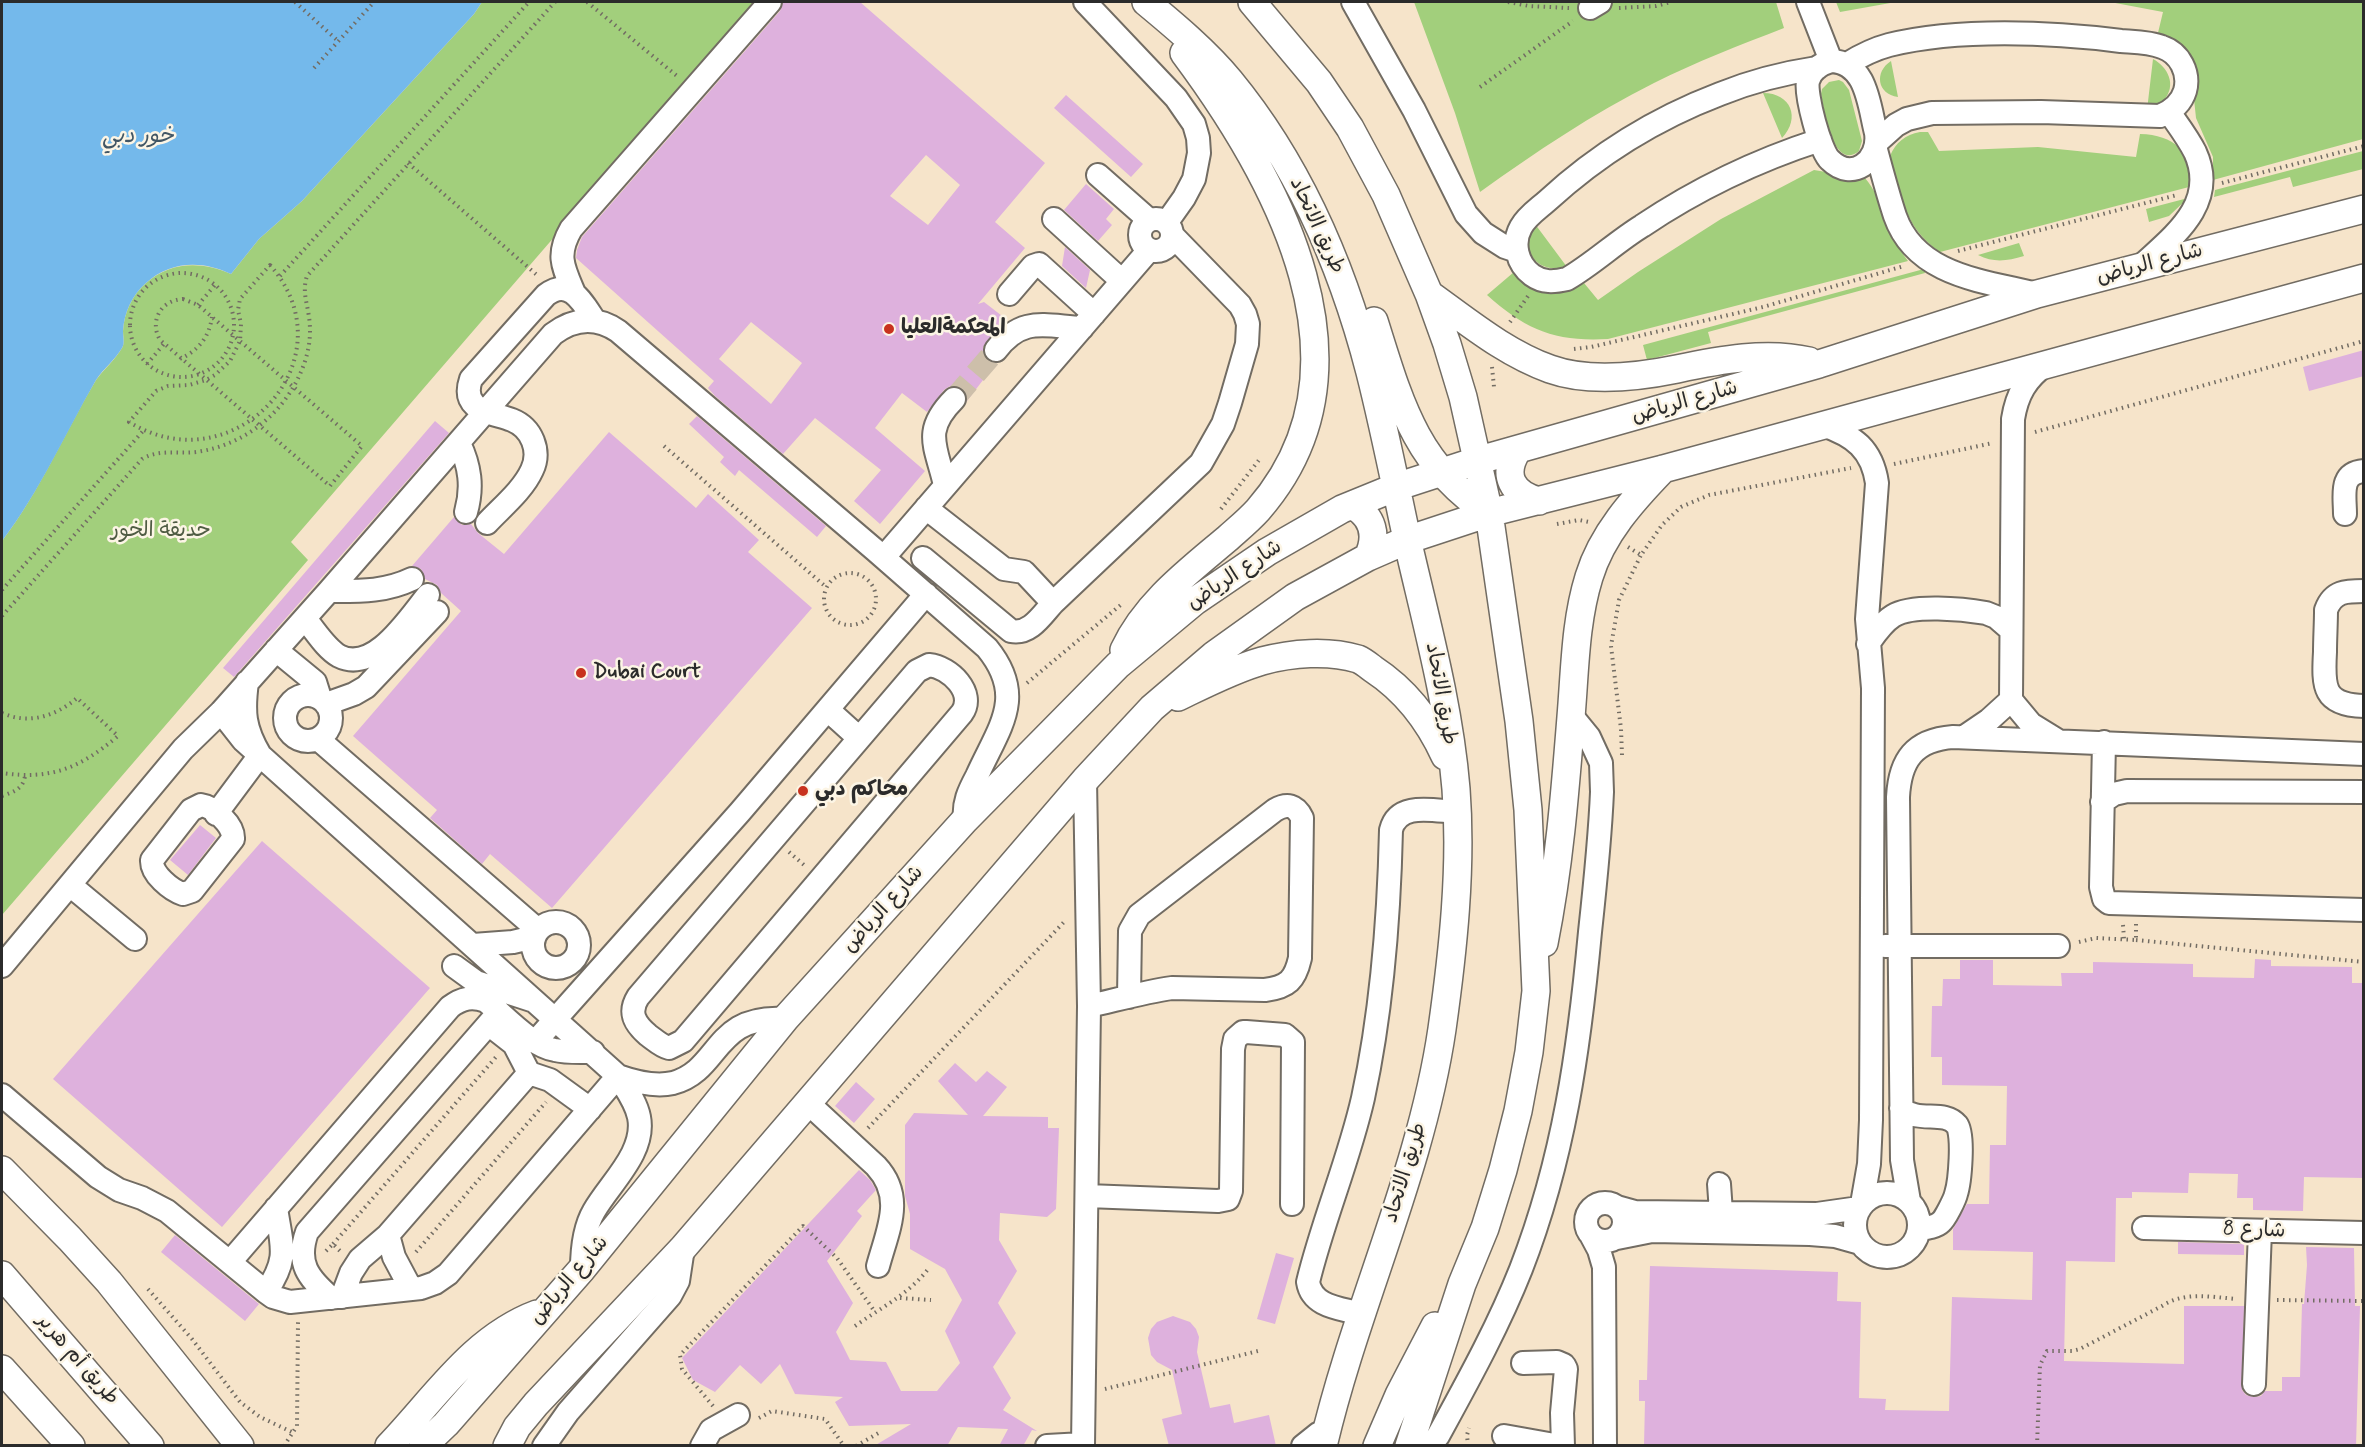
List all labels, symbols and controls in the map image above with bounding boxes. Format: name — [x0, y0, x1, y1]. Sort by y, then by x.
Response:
water label: خور دبي — [102, 124, 174, 150]
street label: طريق الاتحاد — [1283, 174, 1349, 278]
street label: شارع الرياض — [2094, 239, 2206, 291]
place label: المحكمةالعليا — [901, 316, 1006, 342]
marker: المحكمةالعليا — [882, 322, 896, 336]
street label: شارع الرياض — [1629, 376, 1741, 430]
park label: حديقة الخور — [111, 519, 211, 545]
street label: شارع الرياض — [1183, 535, 1287, 617]
street label: طريق الاتحاد — [1419, 641, 1461, 747]
place label: Dubai Court — [593, 660, 701, 686]
marker: Dubai Court — [574, 666, 588, 680]
place label: محاكم دبي — [815, 778, 908, 804]
marker: محاكم دبي — [796, 784, 810, 798]
street label: شارع الرياض — [838, 861, 930, 959]
street label: طريق الاتحاد — [1379, 1120, 1433, 1226]
street label: شارع 8 — [2222, 1217, 2286, 1245]
street label: شارع الرياض — [525, 1231, 615, 1331]
street label: طريق أم هرير — [30, 1309, 124, 1411]

